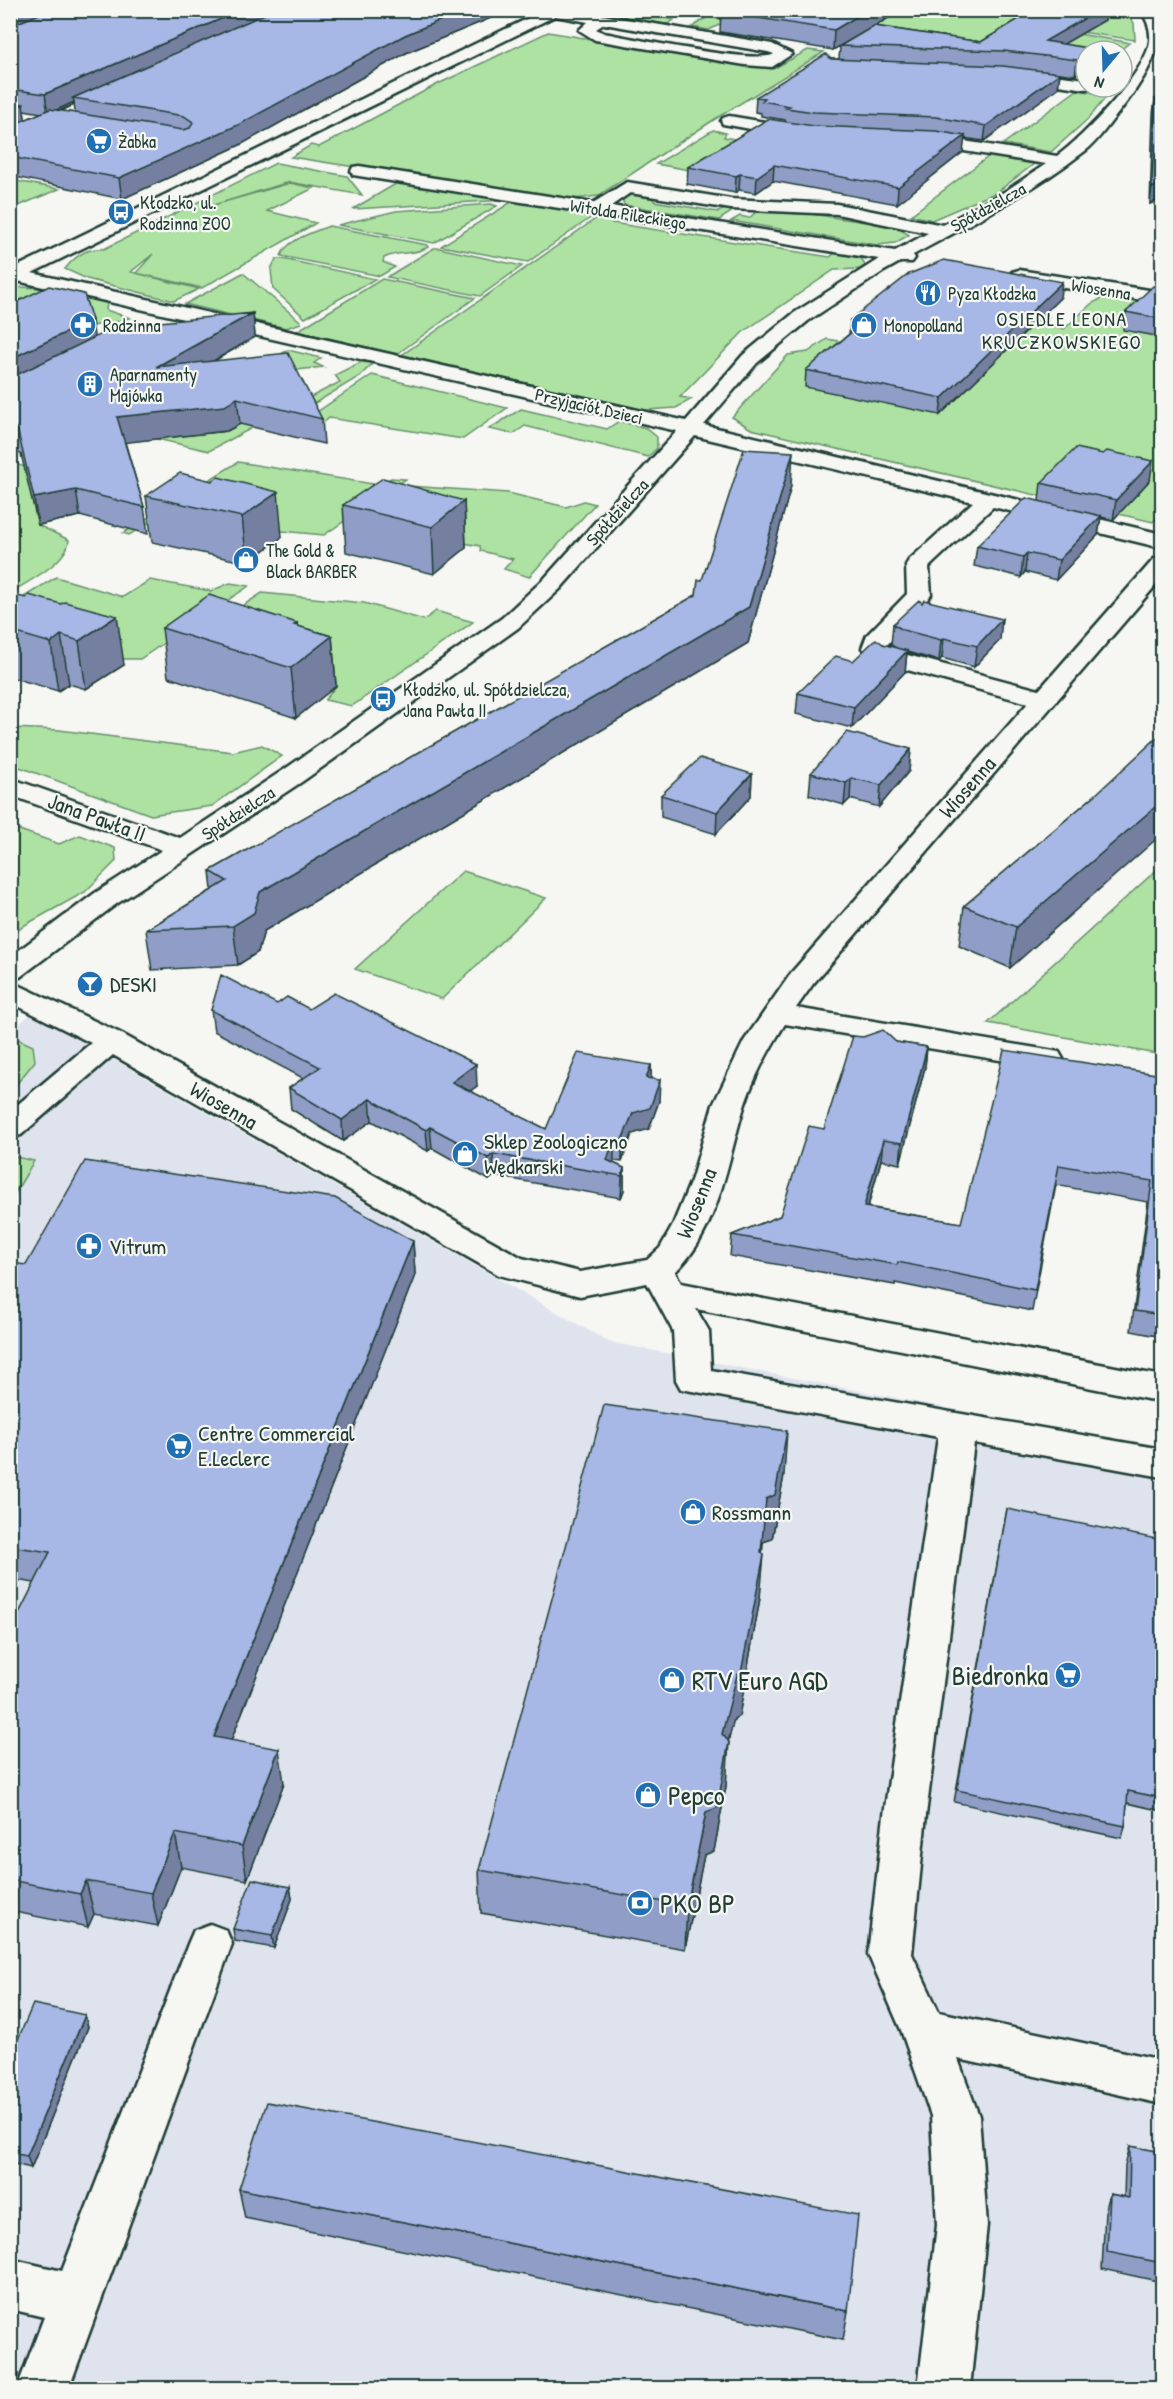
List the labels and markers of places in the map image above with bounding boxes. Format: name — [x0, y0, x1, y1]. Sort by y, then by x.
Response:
supermarket icon: Żabka — [84, 126, 114, 156]
place label: Żabka — [118, 129, 156, 154]
place label: Kłodzko, ul. Rodzinna ZOO — [140, 190, 231, 236]
bus stop icon: Kłodzko, ul. Rodzinna ZOO — [106, 197, 136, 227]
restaurant icon: Pyza Kłodzka — [913, 278, 943, 308]
place label: Pyza Kłodzka — [948, 281, 1036, 306]
pharmacy icon: Rodzinna — [68, 310, 98, 340]
shop icon: Monopolland — [849, 310, 879, 340]
place label: Rodzinna — [103, 313, 161, 338]
place label: Monopolland — [884, 313, 962, 338]
place label: Aparnamenty Majówka — [110, 362, 197, 408]
building icon: Aparnamenty Majówka — [75, 369, 105, 399]
place label: The Gold & Black BARBER — [266, 538, 357, 584]
shop icon: The Gold & Black BARBER — [231, 545, 261, 575]
place label: Kłodzko, ul. Spółdzielcza, Jana Pawła II — [403, 677, 570, 723]
bus stop icon: Kłodzko, ul. Spółdzielcza, Jana Pawła II — [368, 684, 398, 714]
bar icon: DESKI — [75, 969, 105, 999]
place label: DESKI — [110, 969, 157, 999]
place label: Sklep Zoologiczno Wędkarski — [484, 1126, 628, 1181]
shop icon: Sklep Zoologiczno Wędkarski — [450, 1139, 480, 1169]
pharmacy icon: Vitrum — [74, 1231, 104, 1261]
place label: Vitrum — [109, 1231, 166, 1261]
place label: Centre Commercial E.Leclerc — [198, 1418, 355, 1473]
supermarket icon: Centre Commercial E.Leclerc — [164, 1431, 194, 1461]
shop icon: Rossmann — [678, 1497, 708, 1527]
place label: Rossmann — [712, 1497, 791, 1527]
place label: Biedronka — [952, 1657, 1048, 1693]
supermarket icon: Biedronka — [1053, 1660, 1083, 1690]
place label: RTV Euro AGD — [692, 1662, 828, 1698]
shop icon: RTV Euro AGD — [657, 1665, 687, 1695]
place label: Pepco — [668, 1777, 725, 1814]
shop icon: Pepco — [633, 1780, 663, 1810]
place label: PKO BP — [660, 1885, 735, 1921]
bank icon: PKO BP — [625, 1888, 655, 1918]

